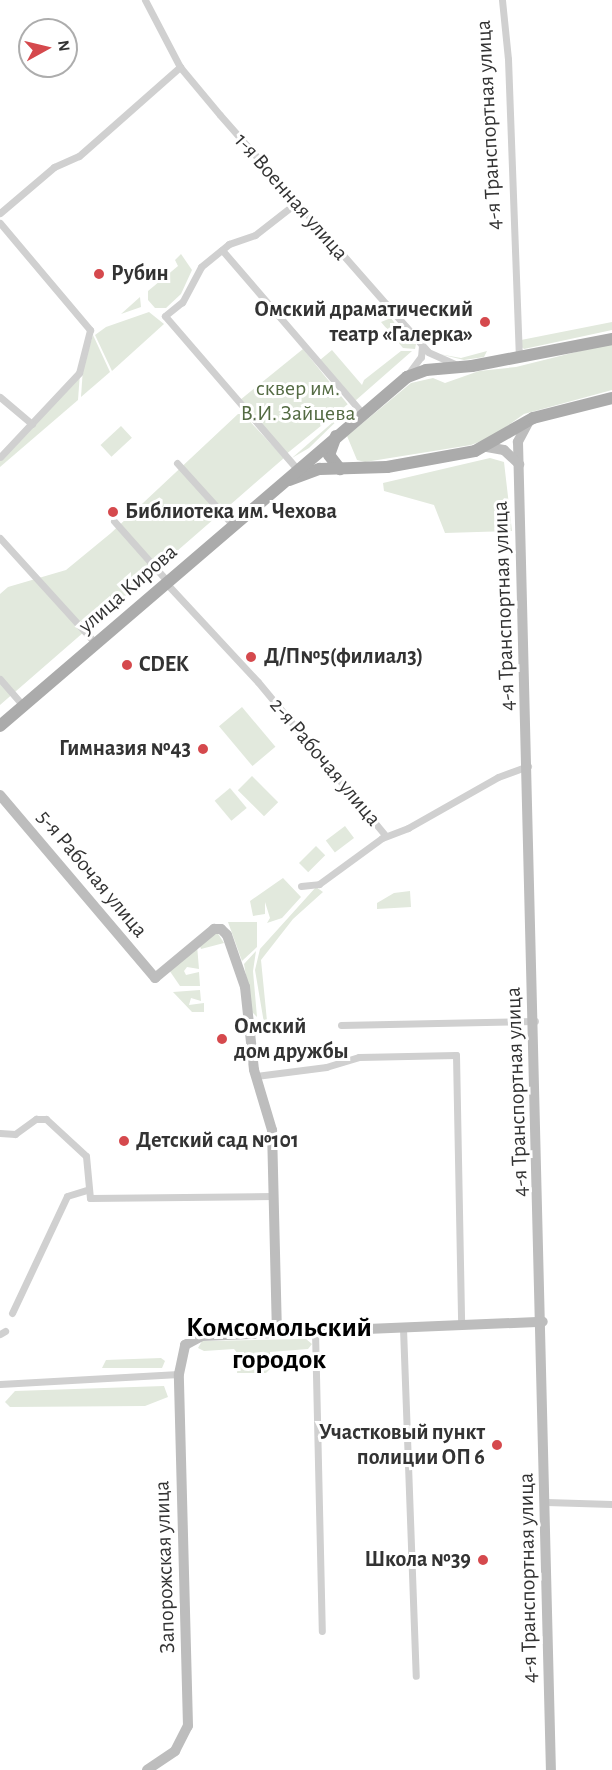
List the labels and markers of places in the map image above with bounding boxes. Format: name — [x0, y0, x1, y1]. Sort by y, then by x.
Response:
place label: Рубин — [111, 261, 169, 287]
marker: Рубин — [92, 267, 106, 281]
place label: Омский драматический театр «Галерка» — [254, 296, 473, 348]
marker: Омский драматический театр «Галерка» — [478, 315, 492, 329]
place label: Библиотека им. Чехова — [125, 499, 337, 525]
marker: Библиотека им. Чехова — [106, 505, 120, 519]
place label: Д/П№5(филиал3) — [264, 644, 423, 670]
marker: Д/П№5(филиал3) — [242, 648, 260, 666]
place label: CDEK — [139, 652, 189, 678]
marker: CDEK — [120, 658, 134, 672]
place label: Гимназия №43 — [59, 736, 191, 762]
marker: Гимназия №43 — [196, 742, 210, 756]
place label: Омский дом дружбы — [234, 1013, 349, 1064]
marker: Омский дом дружбы — [215, 1032, 229, 1046]
place label: Детский сад №101 — [136, 1128, 299, 1154]
marker: Детский сад №101 — [117, 1134, 131, 1148]
place label: Участковый пункт полиции ОП 6 — [319, 1419, 485, 1470]
marker: Участковый пункт полиции ОП 6 — [490, 1438, 504, 1452]
place label: Школа №39 — [364, 1547, 471, 1573]
marker: Школа №39 — [476, 1553, 490, 1567]

